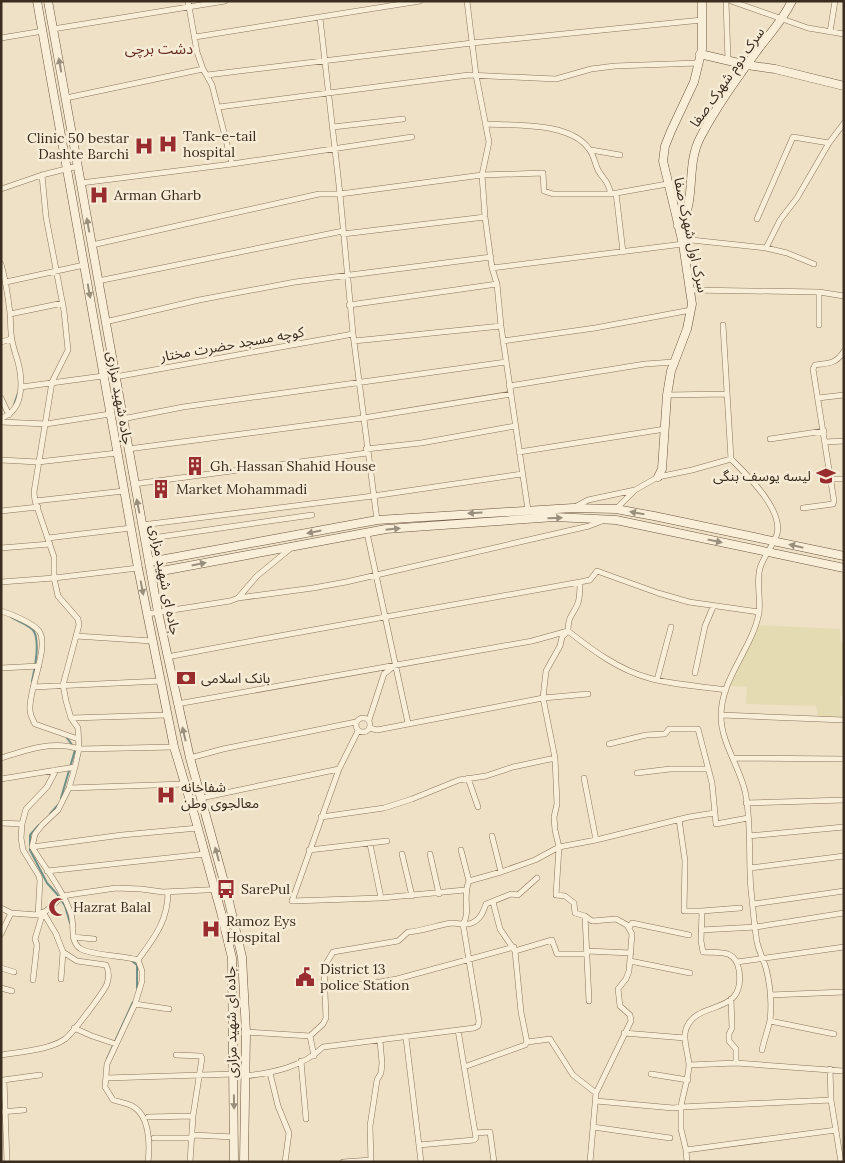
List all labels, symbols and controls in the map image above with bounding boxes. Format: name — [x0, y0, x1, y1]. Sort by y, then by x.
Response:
street label: سرک دوم شهرک صفا — [686, 24, 770, 132]
district label: دشت برچی — [125, 39, 193, 59]
one-way arrow — [55, 57, 63, 73]
place label: Tank-e-tail hospital — [183, 127, 256, 161]
place label: Clinic 50 bestar Dashte Barchi — [27, 129, 129, 163]
hospital icon: Tank-e-tail hospital — [157, 133, 179, 155]
hospital icon: Clinic 50 bestar Dashte Barchi — [133, 135, 155, 157]
street label: سرک اول شهرک صفا — [670, 176, 712, 294]
hospital icon: Arman Gharb — [88, 184, 110, 206]
place label: Arman Gharb — [113, 186, 201, 204]
one-way arrow — [84, 217, 92, 233]
one-way arrow — [85, 283, 93, 299]
street label: کوچه مسجد حضرت مختار — [158, 322, 306, 367]
street label: جاده شهید مزاری — [103, 350, 137, 446]
building icon: Gh. Hassan Shahid House — [184, 455, 206, 477]
place label: Gh. Hassan Shahid House — [210, 457, 376, 475]
school or university icon: لیسه یوسف بنگی — [815, 465, 837, 487]
place label: لیسه یوسف بنگی — [713, 467, 811, 485]
building icon: Market Mohammadi — [150, 478, 172, 500]
place label: Market Mohammadi — [176, 480, 307, 498]
one-way arrow — [134, 497, 142, 513]
one-way arrow — [467, 509, 483, 517]
one-way arrow — [629, 509, 645, 517]
one-way arrow — [547, 514, 563, 522]
street label: جاده ای شهید مزاری — [145, 523, 185, 637]
one-way arrow — [385, 525, 401, 533]
one-way arrow — [305, 528, 321, 536]
one-way arrow — [708, 537, 723, 545]
one-way arrow — [789, 542, 804, 550]
one-way arrow — [191, 560, 207, 568]
one-way arrow — [138, 581, 146, 596]
bank icon: بانک اسلامی — [175, 667, 197, 689]
place label: بانک اسلامی — [201, 669, 271, 687]
one-way arrow — [180, 726, 188, 741]
place label: شفاخانه معالجوی وطن — [181, 778, 259, 812]
hospital icon: شفاخانه معالجوی وطن — [155, 784, 177, 806]
one-way arrow — [212, 846, 220, 861]
bus stop icon: SarePul — [215, 878, 237, 900]
place label: SarePul — [241, 880, 290, 898]
mosque icon: Hazrat Balal — [47, 896, 69, 918]
place label: Hazrat Balal — [73, 898, 151, 916]
place label: Ramoz Eys Hospital — [226, 912, 296, 946]
hospital icon: Ramoz Eys Hospital — [200, 918, 222, 940]
place label: District 13 police Station — [320, 960, 410, 994]
street label: جاده ای شهید مزاری — [221, 966, 241, 1078]
public building icon: District 13 police Station — [294, 966, 316, 988]
one-way arrow — [230, 1094, 238, 1110]

